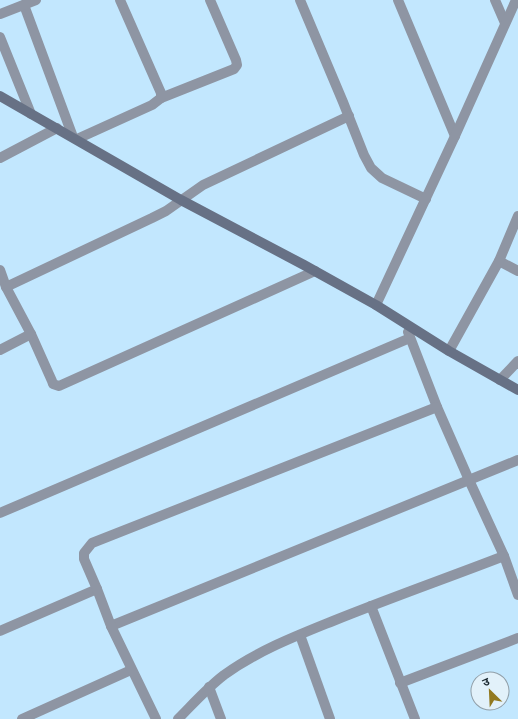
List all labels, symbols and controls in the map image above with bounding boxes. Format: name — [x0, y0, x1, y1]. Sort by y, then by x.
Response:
north arrow — [470, 671, 510, 711]
text: उ — [480, 674, 492, 689]

